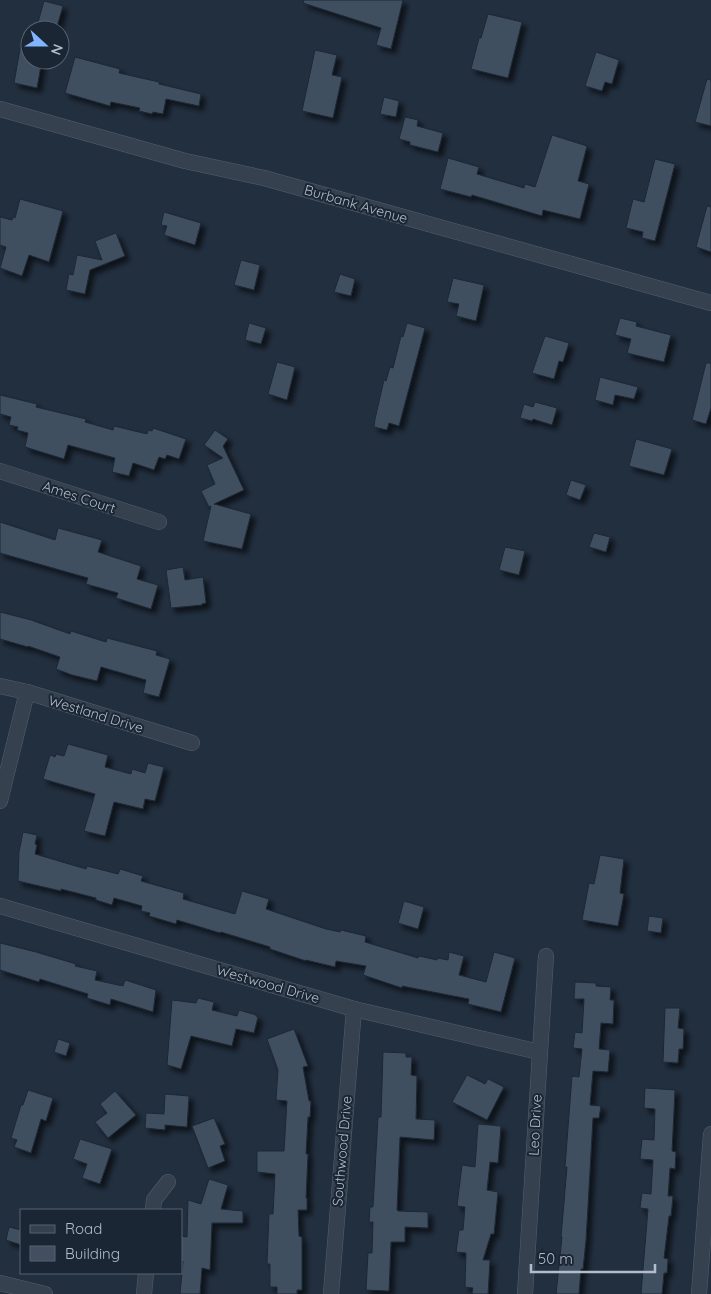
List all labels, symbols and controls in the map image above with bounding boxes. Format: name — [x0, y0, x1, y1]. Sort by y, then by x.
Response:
north arrow — [20, 20, 70, 70]
text: N — [47, 42, 67, 58]
street label: Burbank Avenue — [302, 181, 410, 227]
street label: Ames Court — [40, 477, 118, 517]
street label: Westland Drive — [46, 691, 146, 737]
street label: Westwood Drive — [214, 961, 322, 1007]
street label: Leo Drive — [524, 1094, 546, 1156]
street label: Southwood Drive — [328, 1095, 356, 1207]
legend — [20, 1209, 182, 1274]
text: Road — [65, 1219, 102, 1238]
scale bar — [531, 1242, 655, 1274]
text: Building — [65, 1244, 120, 1263]
text: 50 m — [538, 1249, 573, 1268]

